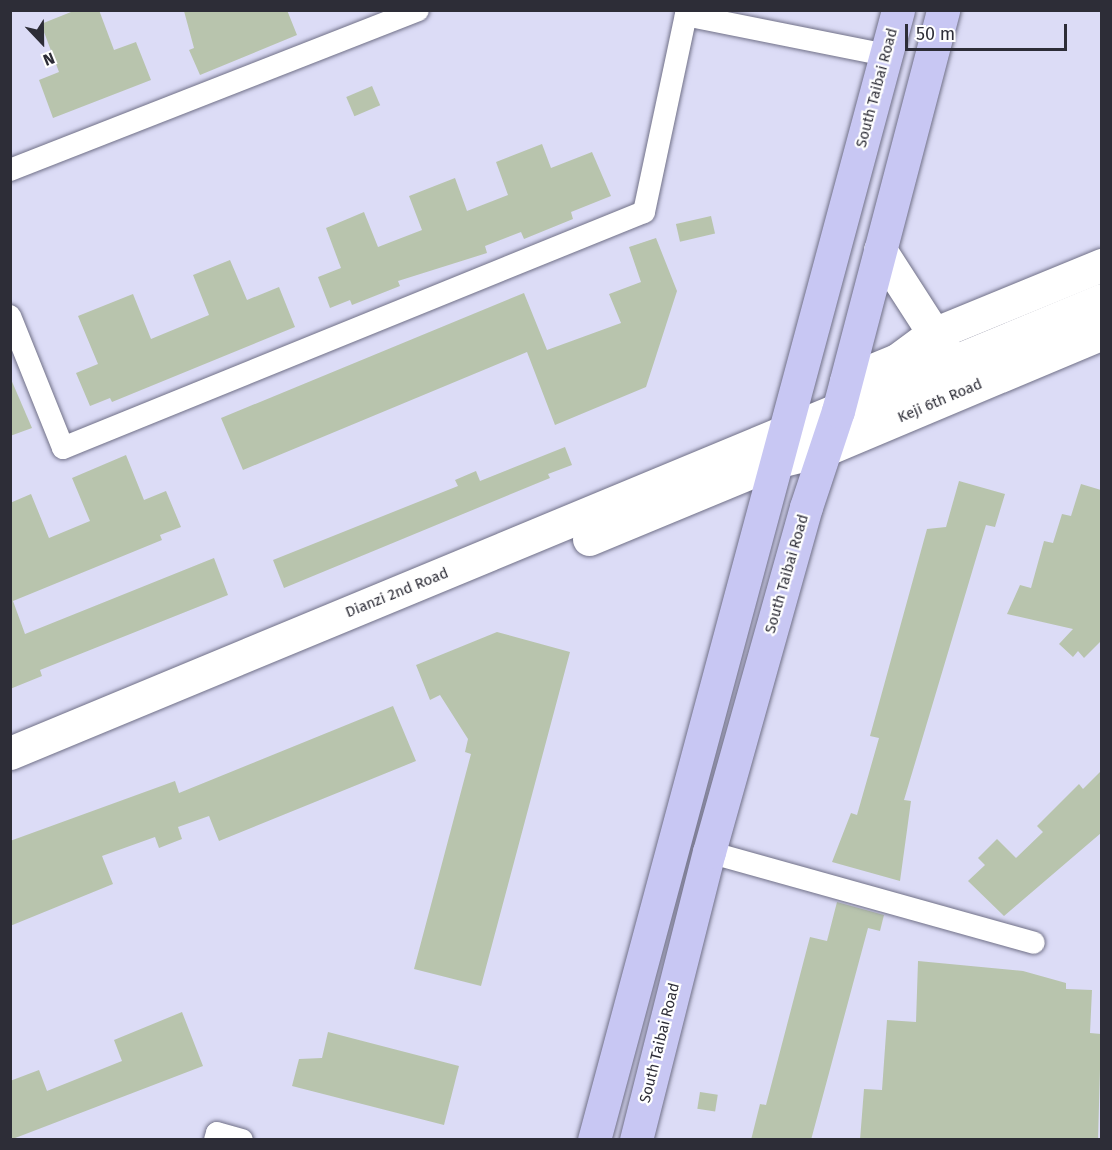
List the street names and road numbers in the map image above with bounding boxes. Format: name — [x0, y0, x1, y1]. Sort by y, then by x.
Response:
street label: South Taibai Road — [852, 26, 902, 150]
street label: Keji 6th Road — [895, 375, 985, 427]
street label: South Taibai Road — [761, 512, 813, 636]
street label: Dianzi 2nd Road — [343, 564, 451, 622]
street label: South Taibai Road — [636, 981, 684, 1105]

